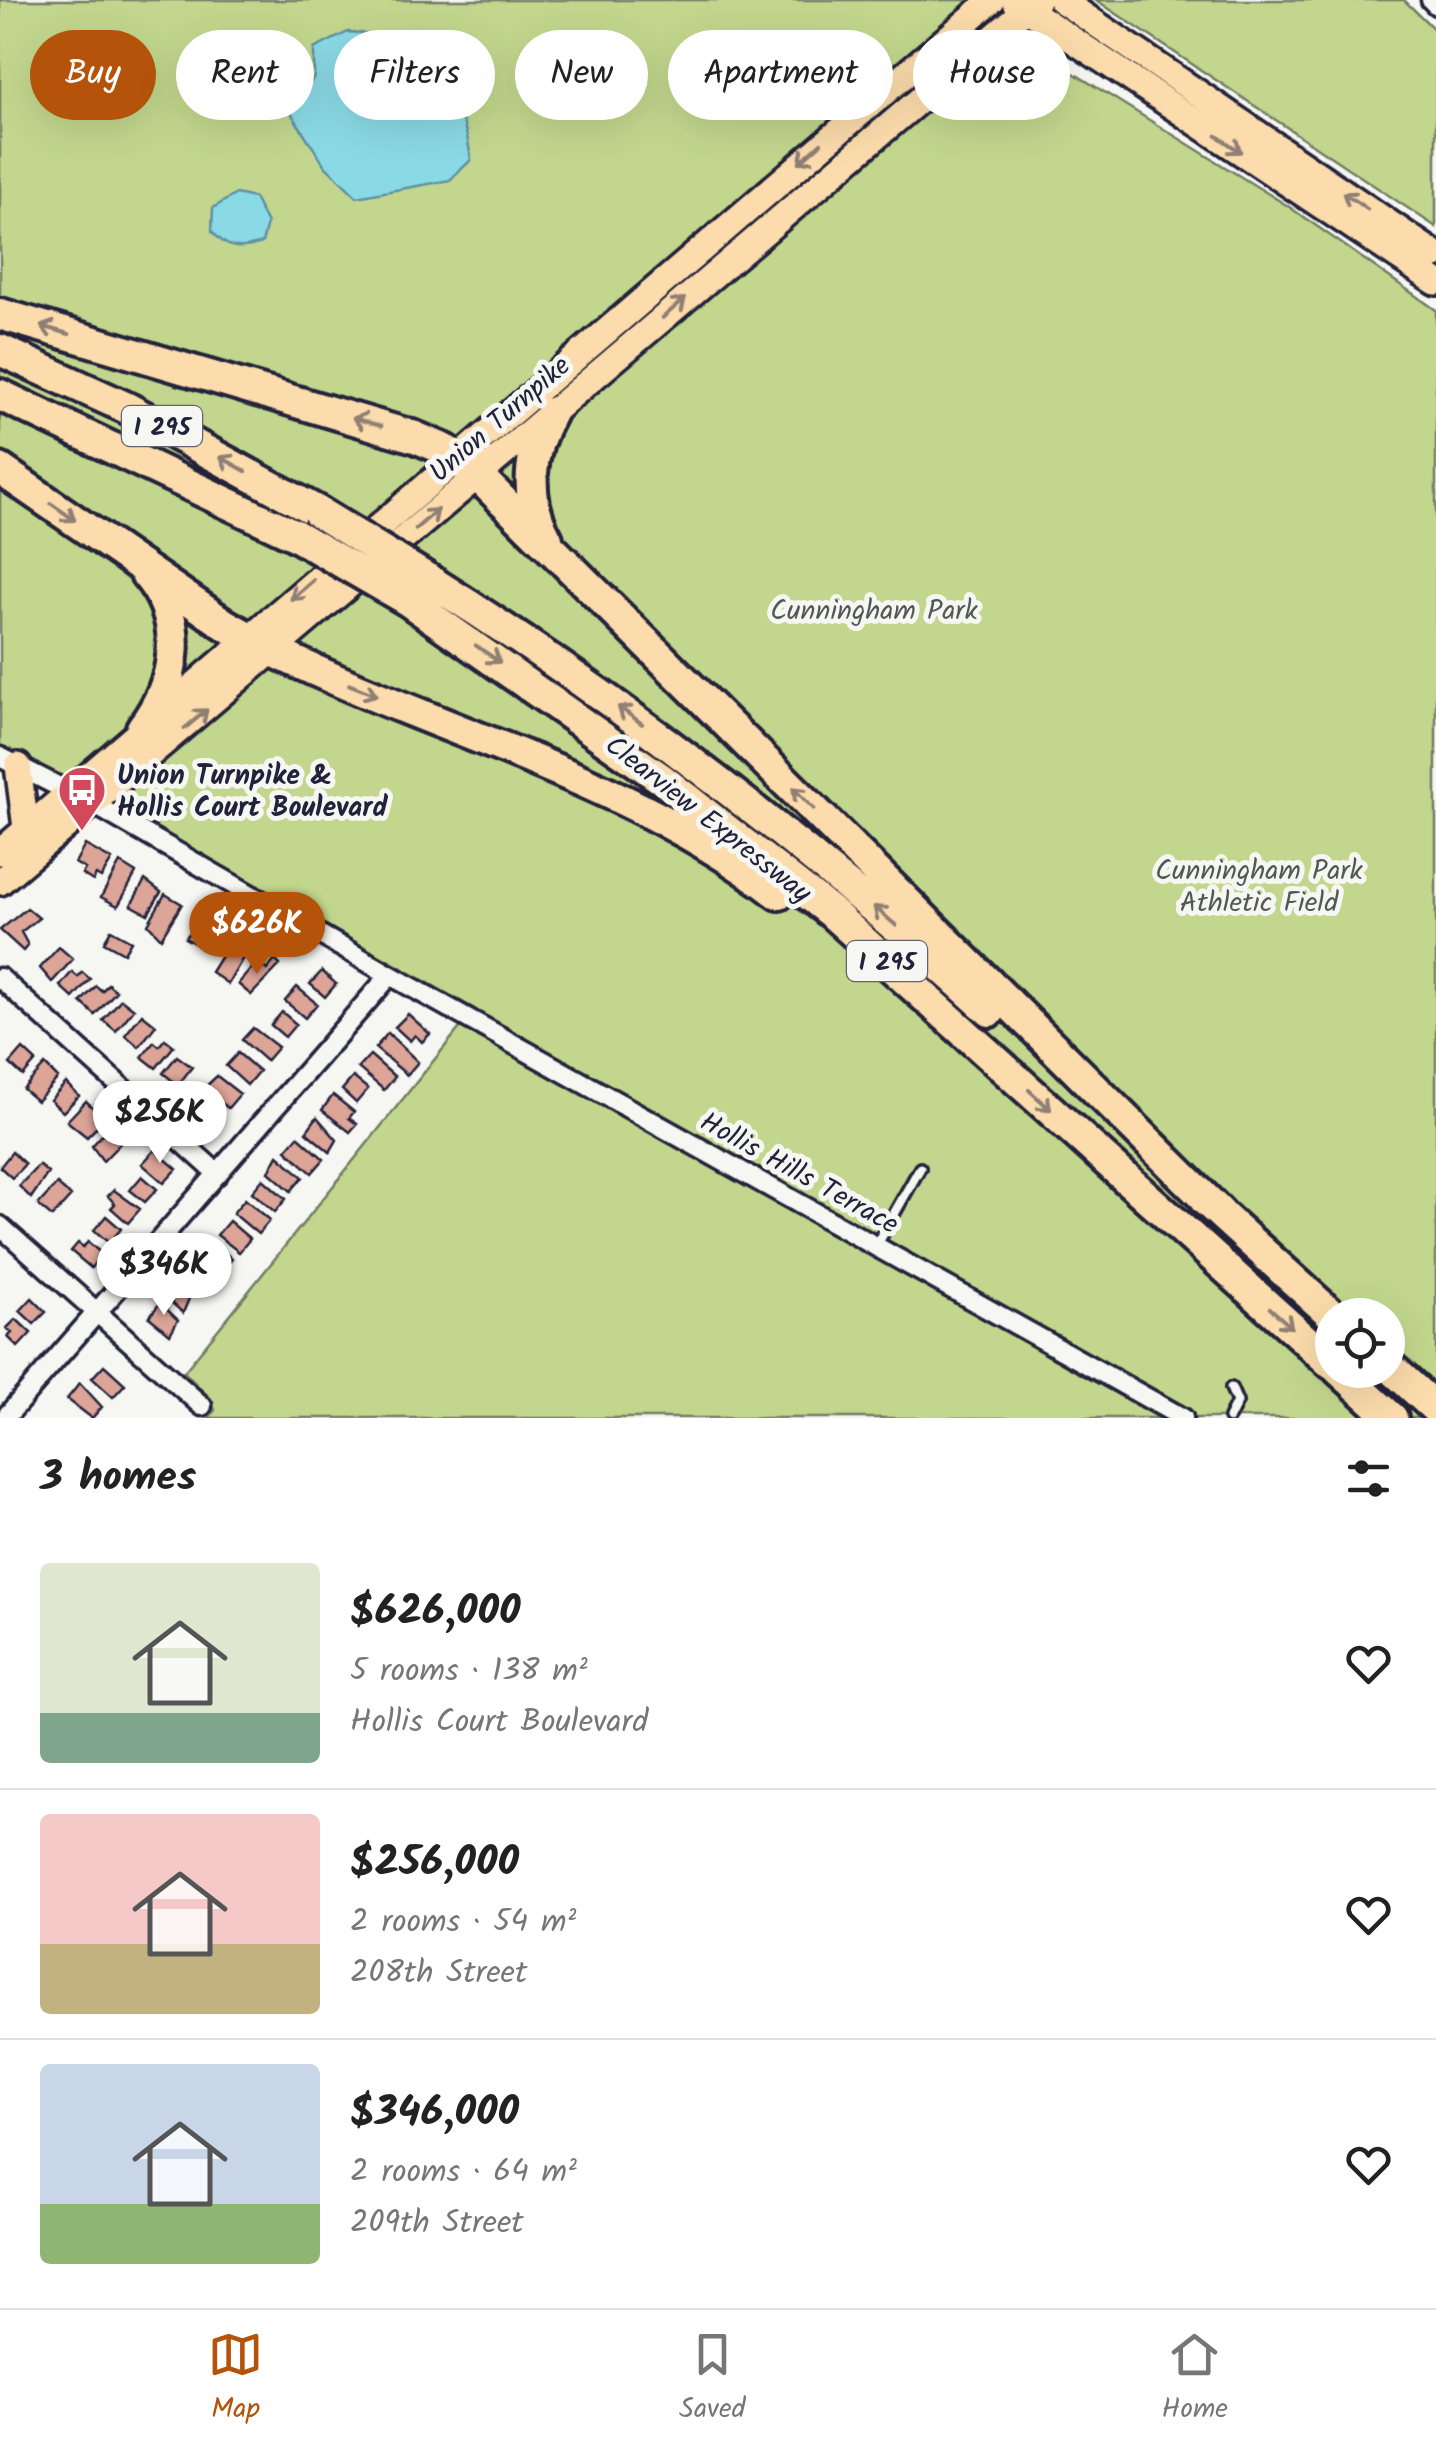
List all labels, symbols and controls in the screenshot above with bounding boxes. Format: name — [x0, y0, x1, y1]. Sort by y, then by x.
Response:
chip: Buy — [30, 30, 156, 120]
chip: Rent — [176, 30, 314, 120]
chip: Filters — [334, 30, 495, 120]
chip: New — [515, 30, 648, 120]
chip: Apartment — [668, 30, 893, 120]
chip: House — [913, 30, 1070, 120]
one-way arrow — [1215, 133, 1243, 154]
one-way arrow — [798, 141, 824, 163]
one-way arrow — [1342, 191, 1370, 212]
one-way arrow — [661, 296, 686, 319]
one-way arrow — [40, 320, 71, 338]
street label: Union Turnpike — [420, 345, 582, 494]
road number: I 295 — [122, 406, 202, 446]
one-way arrow — [351, 412, 383, 430]
one-way arrow — [219, 454, 249, 473]
one-way arrow — [48, 501, 76, 522]
one-way arrow — [414, 508, 439, 531]
one-way arrow — [290, 579, 316, 601]
park label: Cunningham Park — [770, 589, 979, 634]
one-way arrow — [474, 643, 502, 664]
one-way arrow — [347, 682, 377, 700]
one-way arrow — [617, 704, 644, 725]
one-way arrow — [182, 708, 208, 730]
street label: Clearview Expressway — [594, 725, 821, 916]
place label: Union Turnpike & Hollis Court Boulevard — [117, 754, 388, 831]
bus stop icon: Union Turnpike & Hollis Court Boulevard — [56, 764, 108, 832]
one-way arrow — [792, 787, 816, 811]
park label: Cunningham Park Athletic Field — [1155, 849, 1364, 926]
pin: $626K — [187, 892, 327, 977]
text: $626K — [211, 899, 303, 950]
one-way arrow — [873, 905, 898, 928]
road number: I 295 — [847, 941, 927, 981]
pin: $256K — [90, 1081, 230, 1166]
text: $256K — [115, 1088, 205, 1139]
one-way arrow — [1027, 1088, 1052, 1111]
street label: Hollis Hills Terrace — [691, 1101, 907, 1248]
pin: $346K — [94, 1233, 234, 1318]
text: $346K — [119, 1240, 209, 1291]
map controls — [1315, 1298, 1405, 1388]
button: locate — [1315, 1298, 1405, 1388]
one-way arrow — [1268, 1306, 1293, 1329]
text: 3 homes — [40, 1445, 196, 1512]
icon: filters — [1341, 1451, 1396, 1506]
text: $626,000 — [350, 1579, 521, 1646]
icon: home — [120, 1603, 240, 1723]
icon: heart — [1341, 1636, 1396, 1691]
text: 5 rooms · 138 m² — [350, 1646, 588, 1697]
text: Hollis Court Boulevard — [350, 1697, 648, 1748]
text: $256,000 — [350, 1830, 519, 1897]
icon: home — [120, 1854, 240, 1974]
icon: heart — [1341, 1887, 1396, 1942]
text: 2 rooms · 54 m² — [350, 1897, 576, 1948]
text: 208th Street — [350, 1948, 527, 1999]
text: $346,000 — [350, 2080, 519, 2147]
icon: home — [120, 2104, 240, 2224]
icon: heart — [1341, 2137, 1396, 2192]
text: 2 rooms · 64 m² — [350, 2147, 577, 2198]
text: 209th Street — [350, 2198, 524, 2249]
tab: Map — [208, 2327, 263, 2432]
tab: Saved — [679, 2327, 746, 2432]
tab: Home — [1162, 2327, 1228, 2432]

